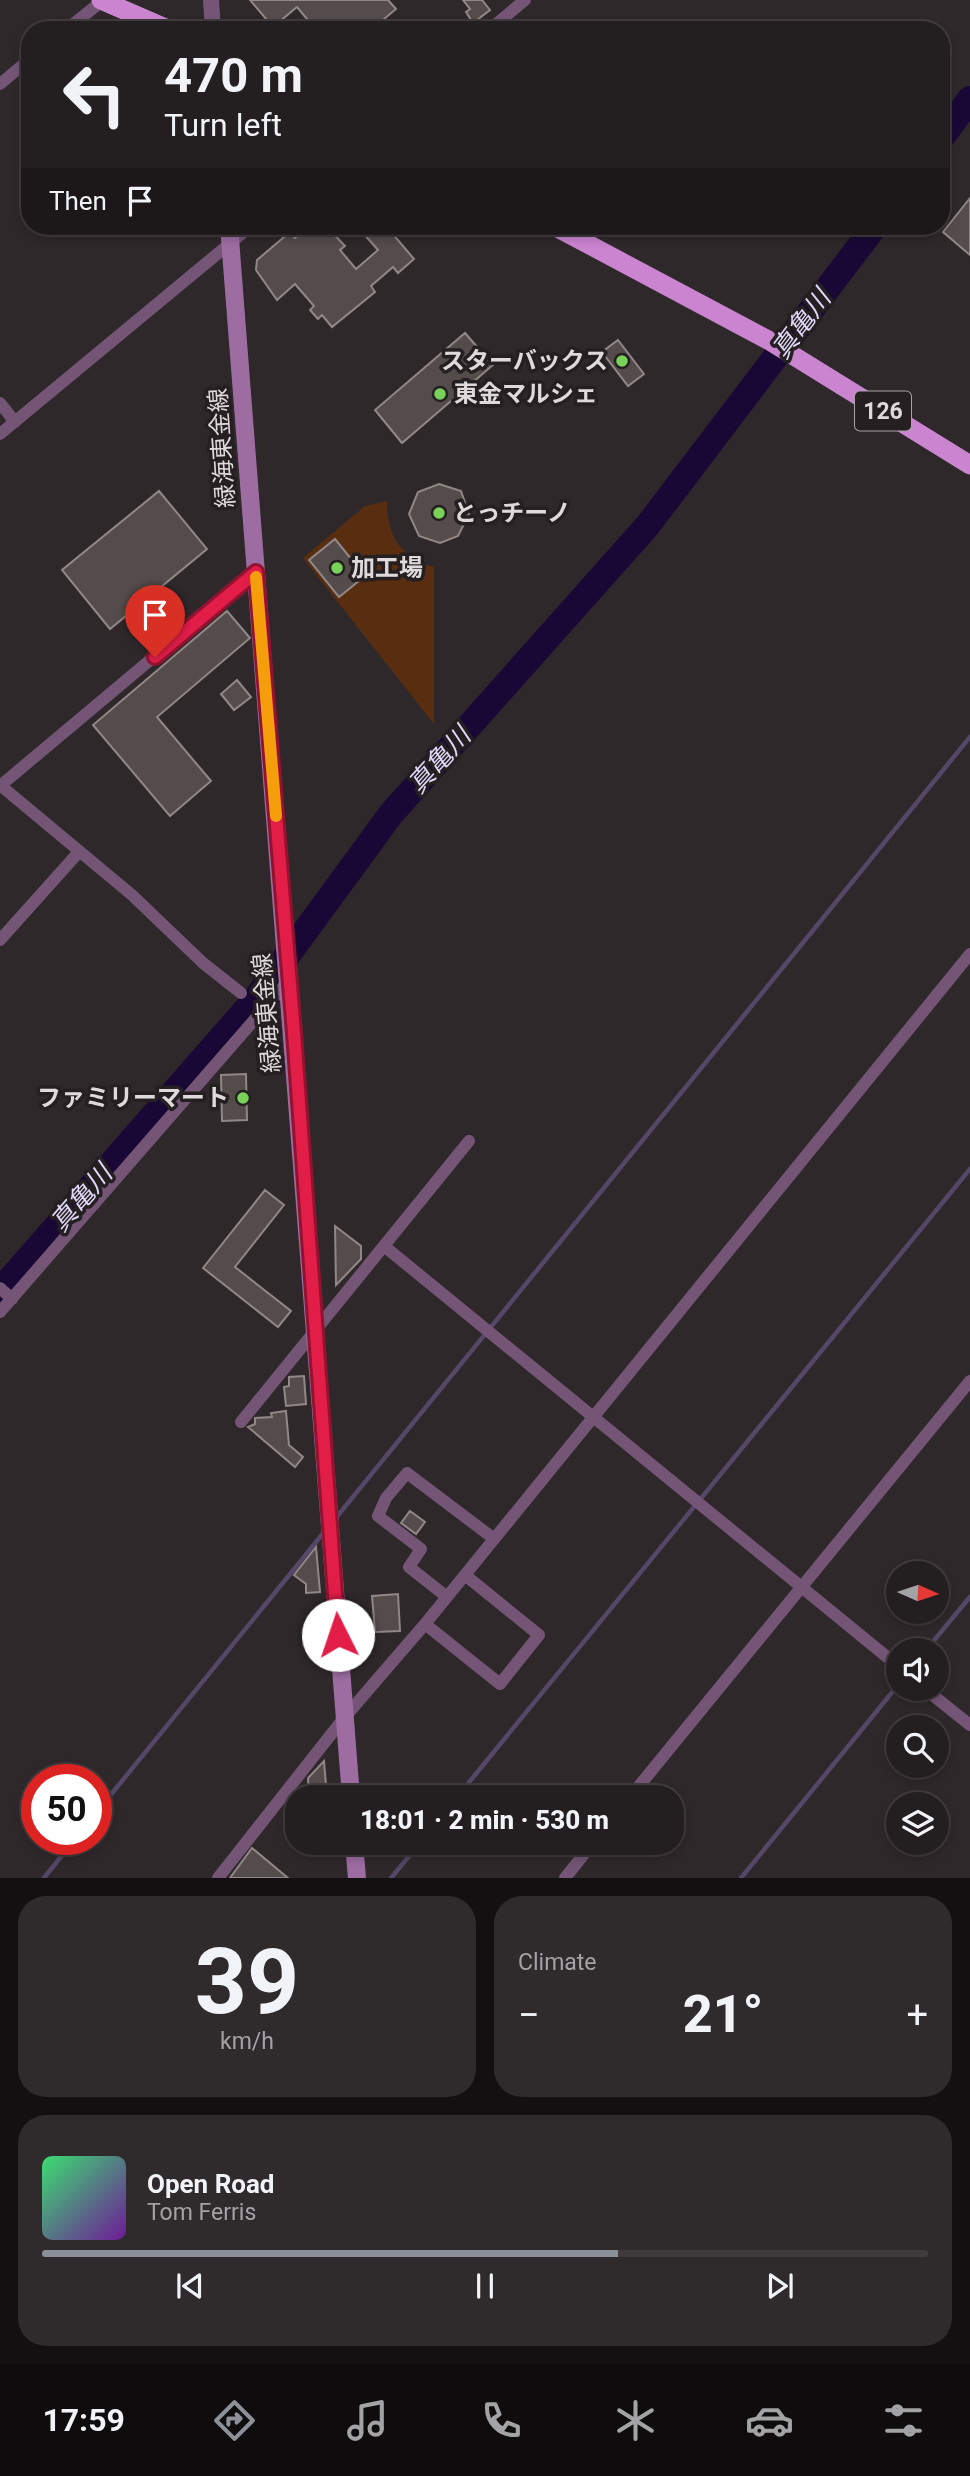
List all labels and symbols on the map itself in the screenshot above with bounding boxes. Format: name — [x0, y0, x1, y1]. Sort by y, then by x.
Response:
water label: 真亀川 — [766, 281, 838, 364]
place label: スターバックス — [441, 347, 608, 375]
marker: スターバックス — [614, 353, 630, 369]
place label: 東金マルシェ — [454, 380, 598, 408]
marker: 東金マルシェ — [432, 386, 448, 402]
street label: 緑海東金線 — [204, 387, 240, 509]
road number: 126 — [855, 392, 911, 430]
place label: とっチーノ — [453, 499, 571, 527]
marker: とっチーノ — [431, 505, 447, 521]
place label: 加工場 — [351, 554, 423, 582]
marker: 加工場 — [329, 560, 345, 576]
pin — [125, 585, 185, 657]
water label: 真亀川 — [402, 719, 478, 799]
street label: 緑海東金線 — [248, 952, 286, 1074]
place label: ファミリーマート — [37, 1084, 229, 1112]
marker: ファミリーマート — [235, 1090, 251, 1106]
water label: 真亀川 — [44, 1156, 120, 1237]
north arrow — [886, 1561, 948, 1624]
position arrow — [301, 1598, 375, 1672]
speed limit sign: 50 — [21, 1764, 112, 1855]

